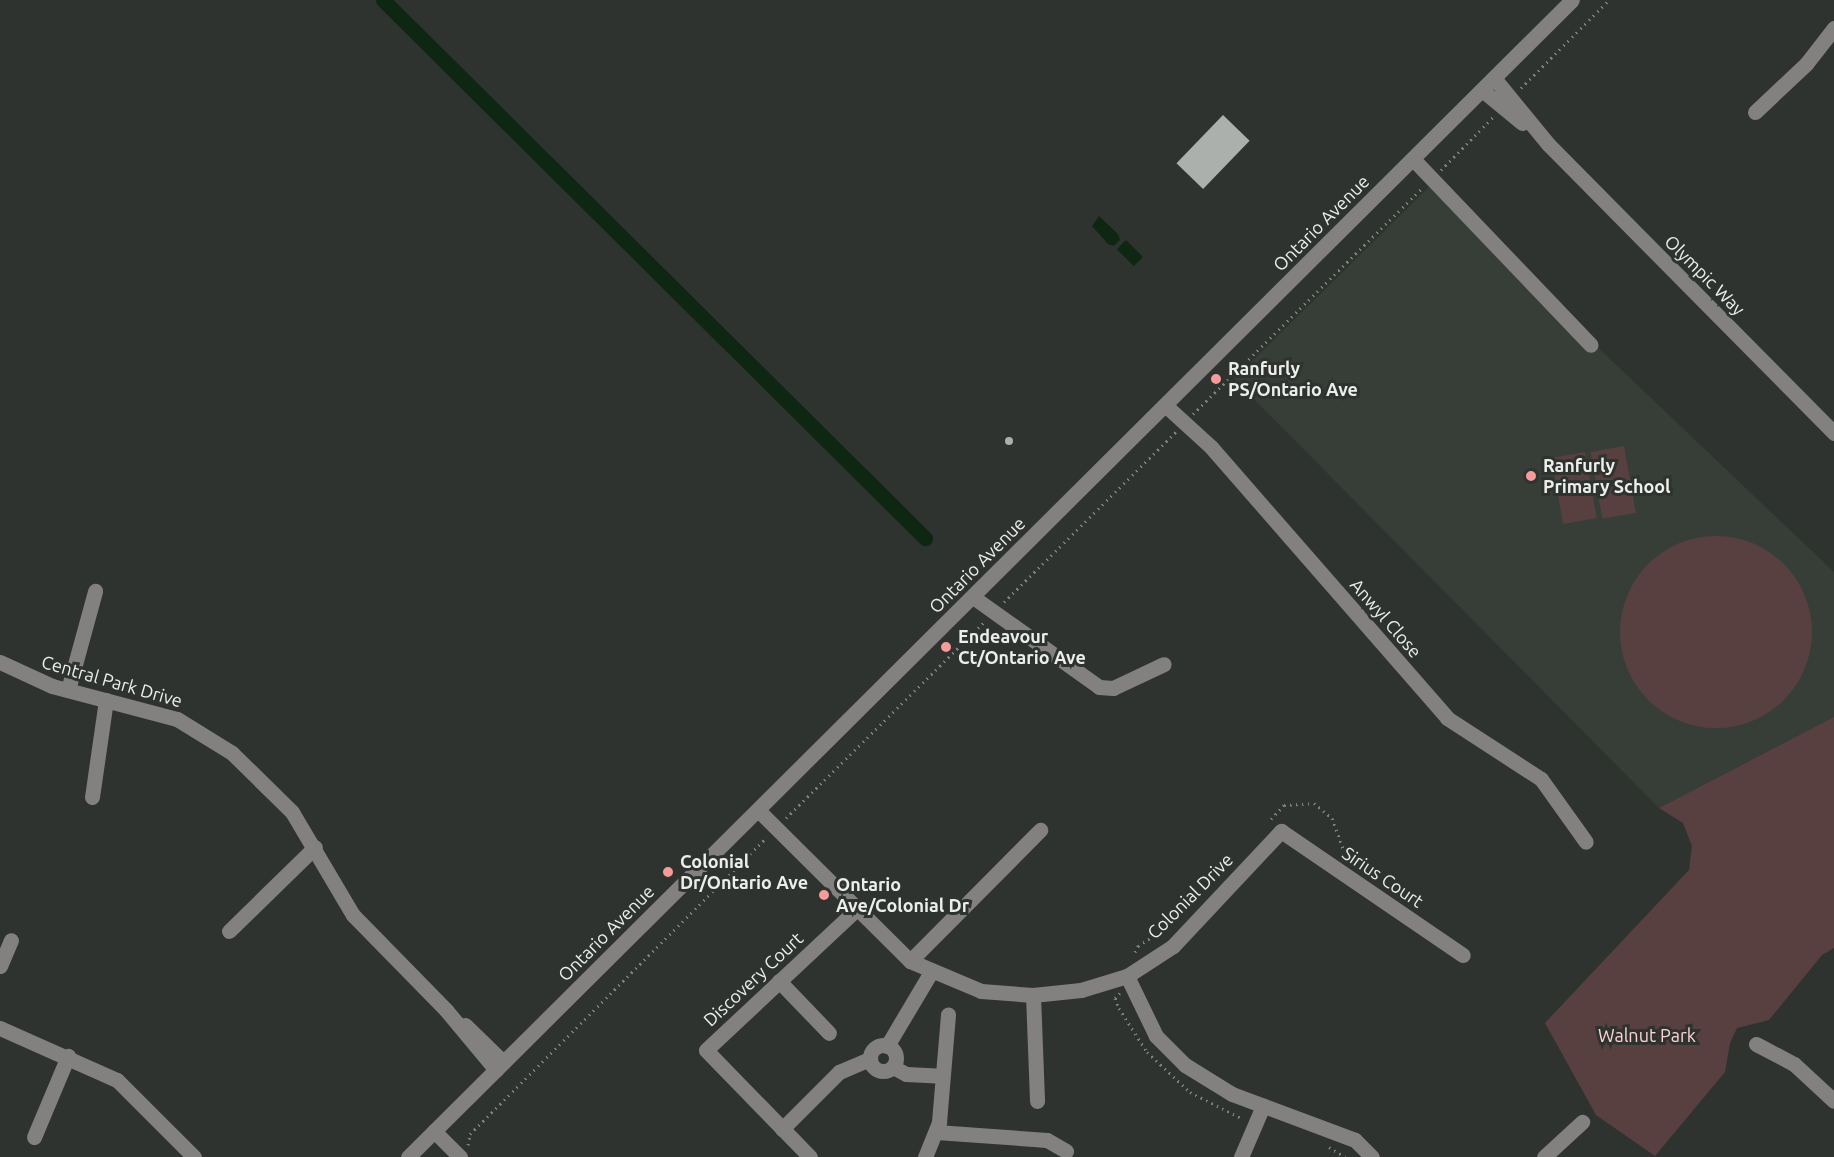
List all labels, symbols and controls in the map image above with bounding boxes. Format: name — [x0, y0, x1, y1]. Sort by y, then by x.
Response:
street label: Ontario Avenue — [1268, 170, 1374, 276]
street label: Olympic Way — [1660, 230, 1750, 320]
place label: Ranfurly PS/Ontario Ave — [1228, 358, 1358, 400]
marker: Ranfurly PS/Ontario Ave — [1209, 372, 1223, 386]
place label: Ranfurly Primary School — [1543, 455, 1671, 498]
marker: Ranfurly Primary School — [1524, 469, 1538, 483]
street label: Ontario Avenue — [924, 512, 1030, 618]
street label: Anwyl Close — [1346, 574, 1426, 662]
place label: Endeavour Ct/Ontario Ave — [958, 626, 1086, 668]
marker: Endeavour Ct/Ontario Ave — [939, 640, 953, 654]
street label: Central Park Drive — [39, 651, 185, 711]
street label: Sirius Court — [1338, 842, 1428, 912]
street label: Colonial Drive — [1143, 849, 1237, 943]
place label: Colonial Dr/Ontario Ave — [680, 851, 808, 894]
marker: Colonial Dr/Ontario Ave — [661, 865, 675, 879]
place label: Ontario Ave/Colonial Dr — [836, 874, 969, 916]
street label: Ontario Avenue — [553, 880, 659, 986]
marker: Ontario Ave/Colonial Dr — [817, 888, 831, 902]
street label: Discovery Court — [699, 927, 807, 1031]
park label: Walnut Park — [1598, 1024, 1696, 1046]

